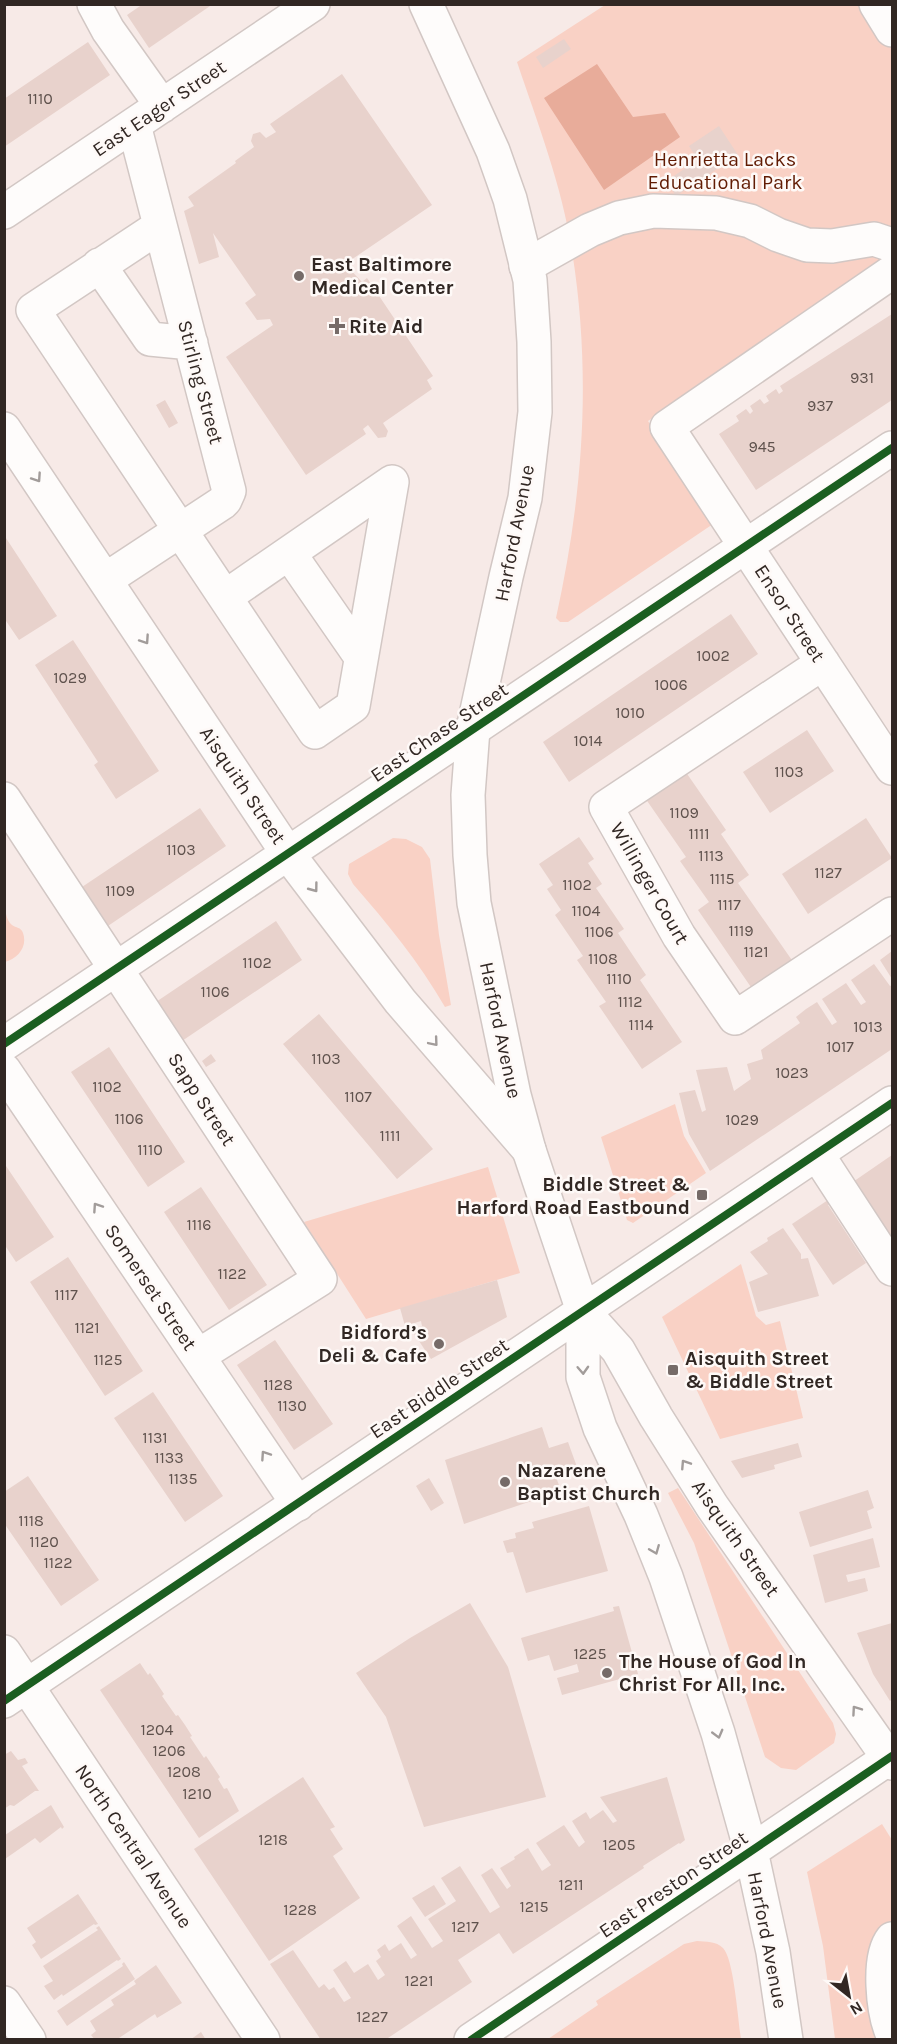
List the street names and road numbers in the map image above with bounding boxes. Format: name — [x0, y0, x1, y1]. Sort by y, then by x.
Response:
street label: East Eager Street — [88, 55, 231, 161]
street label: Stirling Street — [173, 318, 228, 447]
street label: Harford Avenue — [490, 463, 539, 604]
street label: Ensor Street — [750, 560, 830, 667]
street label: East Chase Street — [366, 678, 513, 787]
street label: Aisquith Street — [195, 722, 291, 849]
street label: Willinger Court — [605, 818, 694, 949]
street label: Harford Avenue — [475, 960, 526, 1100]
street label: Sapp Street — [163, 1049, 240, 1150]
street label: Somerset Street — [100, 1220, 202, 1355]
street label: East Biddle Street — [365, 1333, 514, 1443]
street label: Aisquith Street — [687, 1476, 785, 1601]
street label: North Central Avenue — [70, 1760, 197, 1933]
street label: East Preston Street — [595, 1826, 752, 1943]
street label: Harford Avenue — [743, 1870, 792, 2011]

